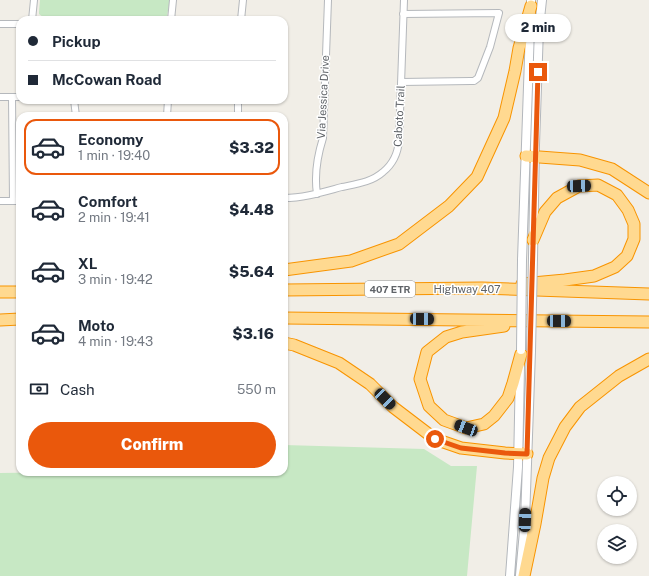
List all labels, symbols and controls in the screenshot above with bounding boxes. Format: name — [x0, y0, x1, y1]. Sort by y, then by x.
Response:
callout: 2 min — [505, 14, 571, 42]
text: 2 min — [521, 20, 555, 35]
text: Pickup — [52, 33, 101, 50]
street label: Via Jessica Drive — [315, 55, 331, 139]
route end — [529, 63, 547, 81]
text: McCowan Road — [52, 71, 162, 88]
street label: Caboto Trail — [391, 85, 407, 147]
icon: car — [30, 129, 66, 165]
text: Economy — [78, 131, 143, 148]
text: $3.32 — [229, 139, 274, 156]
text: 1 min · 19:40 — [78, 148, 150, 163]
car — [567, 180, 591, 192]
icon: car — [30, 191, 66, 227]
text: Comfort — [78, 193, 138, 210]
text: $4.48 — [229, 201, 274, 218]
text: 2 min · 19:41 — [78, 210, 150, 225]
icon: car — [30, 253, 66, 289]
text: XL — [78, 255, 97, 272]
text: $5.64 — [229, 263, 274, 280]
text: 3 min · 19:42 — [78, 272, 153, 287]
road number: 407 ETR — [365, 281, 415, 297]
street label: Highway 407 — [433, 283, 501, 295]
car — [410, 313, 434, 325]
icon: car — [30, 315, 66, 351]
car — [547, 315, 571, 327]
text: Moto — [78, 317, 115, 334]
text: $3.16 — [232, 325, 274, 342]
text: 4 min · 19:43 — [78, 334, 153, 349]
icon: cash — [28, 378, 50, 400]
text: Cash — [60, 381, 95, 398]
text: 550 m — [237, 382, 276, 397]
car — [372, 386, 398, 412]
car — [453, 418, 479, 438]
button: Confirm — [28, 422, 276, 468]
route start — [426, 430, 444, 448]
map controls — [597, 476, 637, 564]
button: locate — [597, 476, 637, 516]
car — [519, 508, 531, 532]
button: layers — [597, 524, 637, 564]

